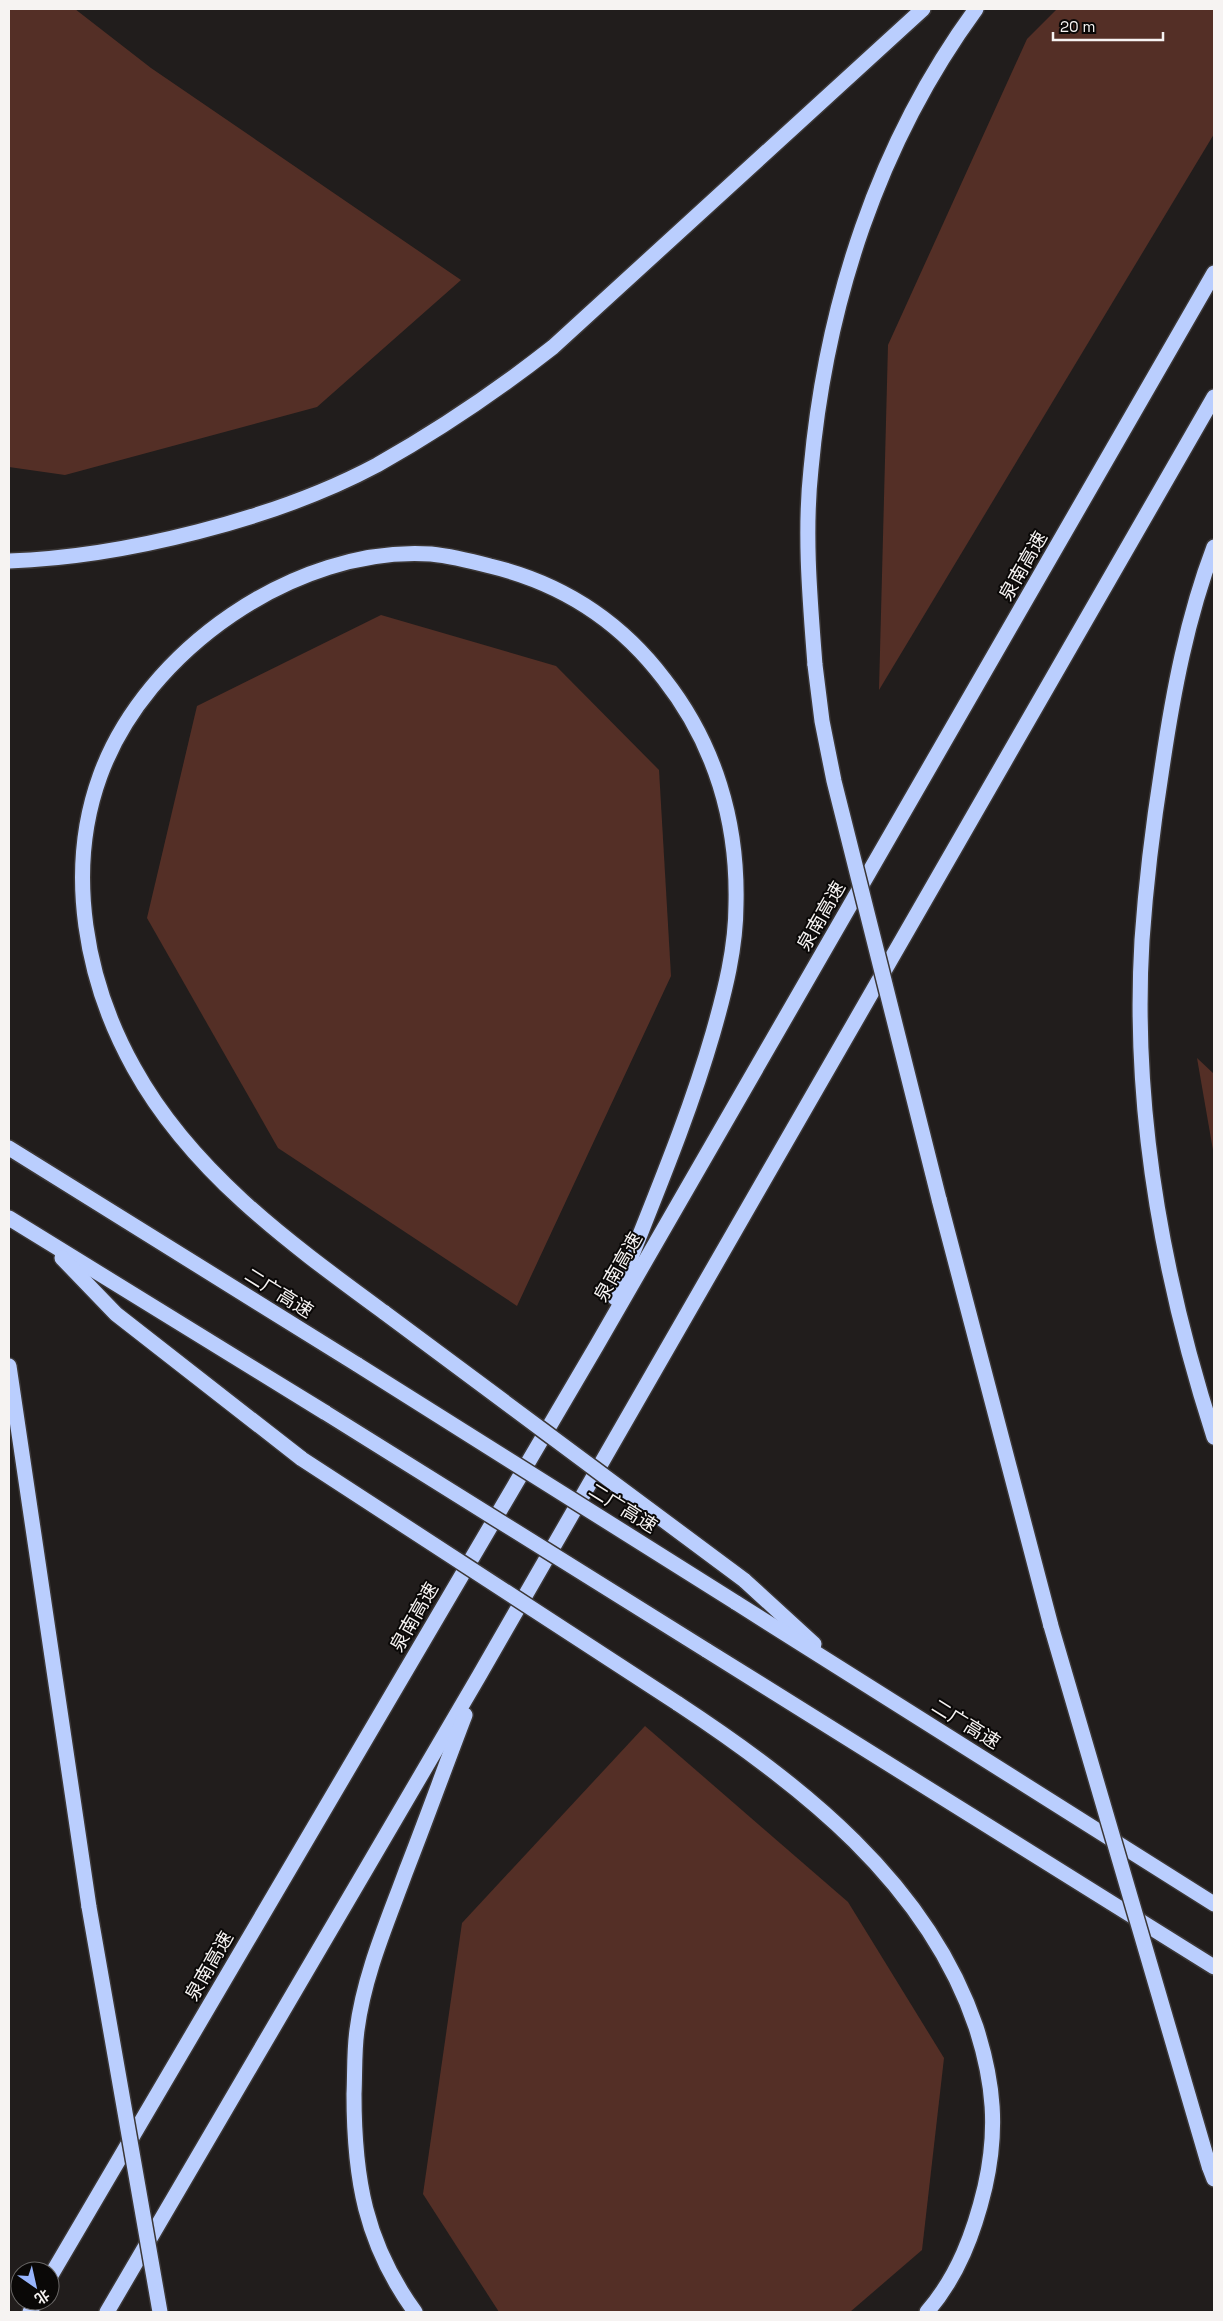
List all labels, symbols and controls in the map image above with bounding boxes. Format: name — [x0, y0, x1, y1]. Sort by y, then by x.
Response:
scale bar — [1053, 10, 1163, 42]
text: 20 m — [1060, 17, 1095, 36]
street label: 泉南高速 — [993, 527, 1053, 605]
street label: 泉南高速 — [791, 877, 851, 955]
street label: 泉南高速 — [588, 1228, 648, 1306]
street label: 二广高速 — [240, 1262, 318, 1324]
street label: 二广高速 — [584, 1477, 662, 1539]
street label: 泉南高速 — [384, 1578, 444, 1656]
street label: 二广高速 — [927, 1693, 1005, 1755]
street label: 泉南高速 — [179, 1927, 239, 2005]
north arrow — [10, 2261, 60, 2311]
text: 北 — [31, 2285, 53, 2308]

